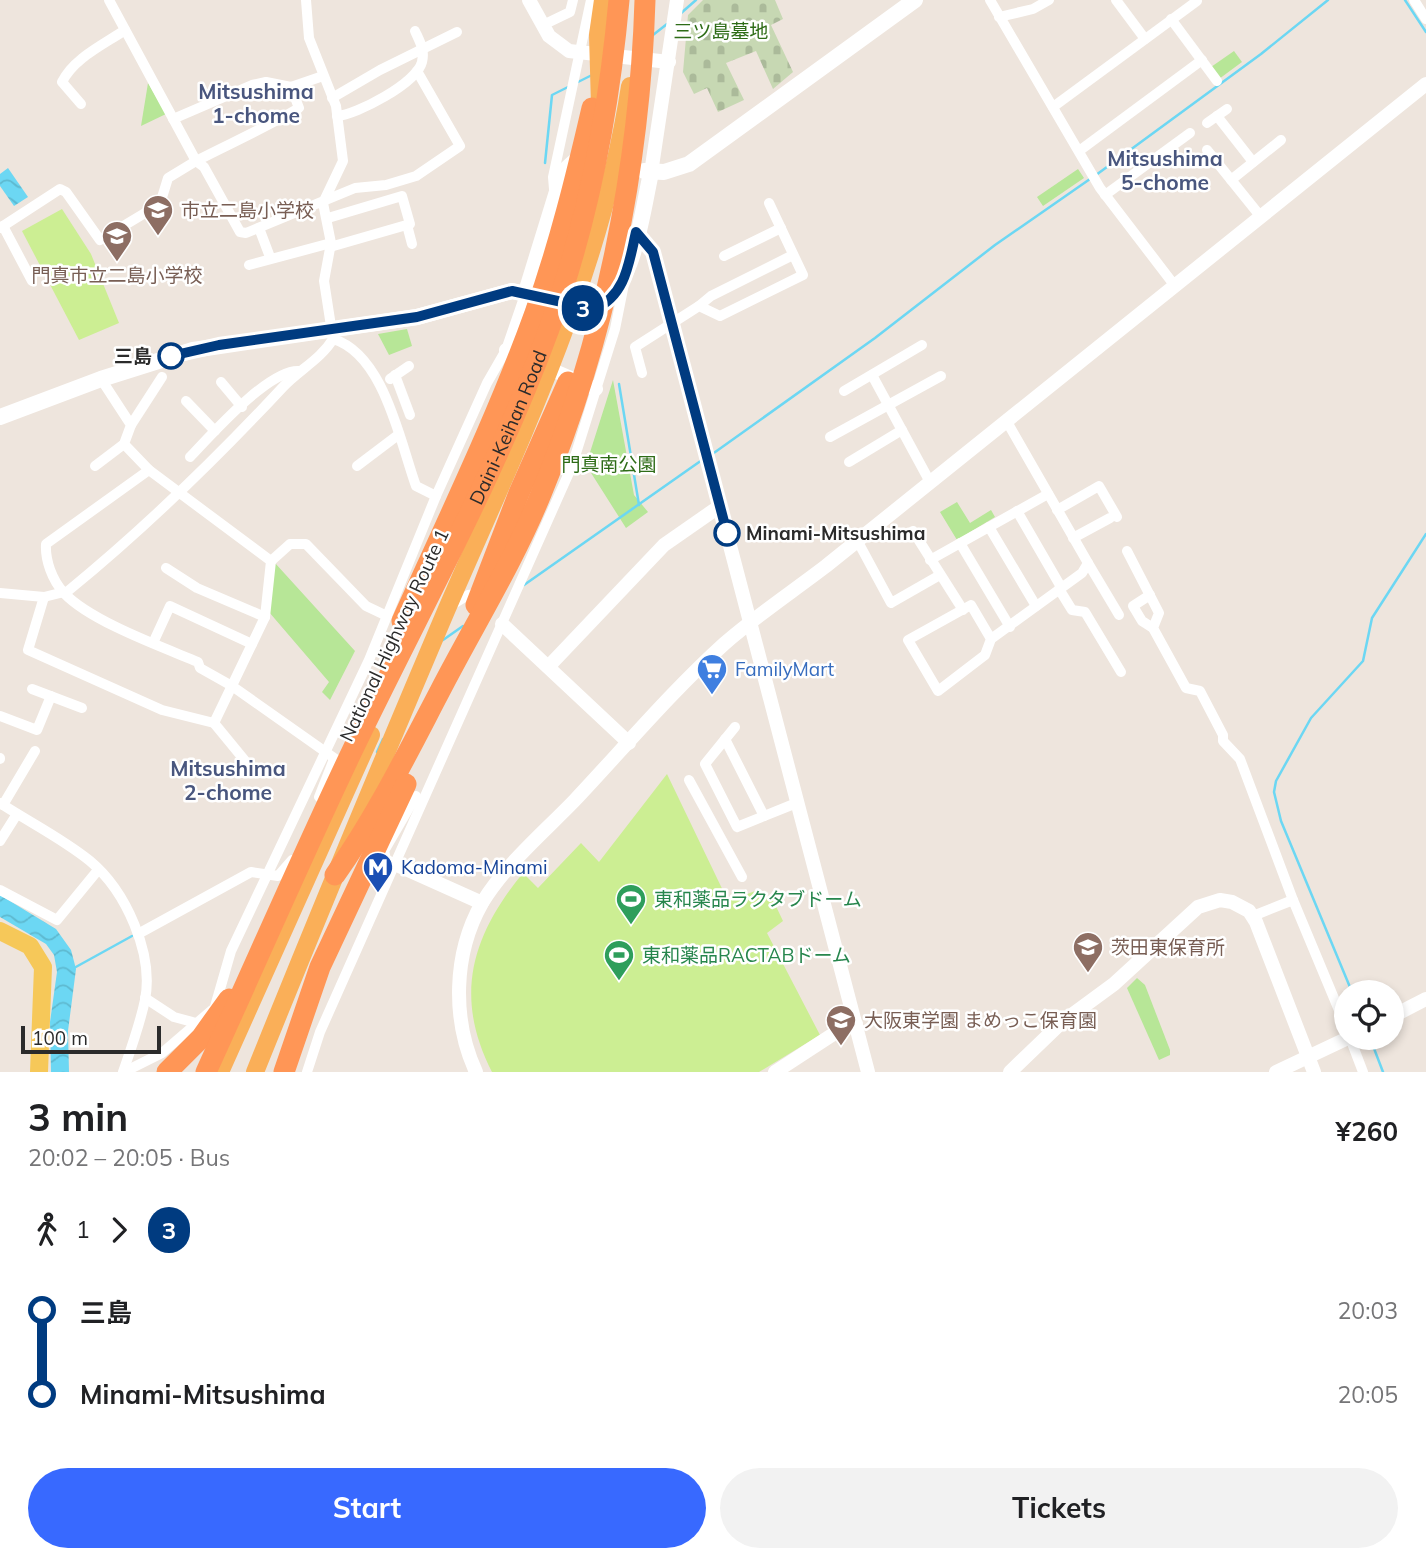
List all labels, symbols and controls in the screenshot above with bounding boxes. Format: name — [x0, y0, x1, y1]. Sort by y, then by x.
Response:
park label: 三ツ島墓地 — [673, 19, 769, 43]
district label: Mitsushima 1-chome — [198, 78, 314, 128]
district label: Mitsushima 5-chome — [1107, 145, 1223, 195]
school or university icon: 市立二島小学校 — [141, 193, 175, 237]
place label: 市立二島小学校 — [181, 198, 314, 222]
school or university icon: 門真市立二島小学校 — [100, 219, 134, 263]
place label: 門真市立二島小学校 — [31, 263, 203, 287]
line badge: 3 — [560, 285, 606, 331]
text: 3 — [576, 293, 590, 323]
marker: 三島 — [158, 343, 184, 369]
place label: 三島 — [114, 344, 152, 368]
street label: Daini-Keihan Road — [464, 347, 552, 508]
park label: 門真南公園 — [561, 452, 657, 476]
marker: Minami-Mitsushima — [714, 520, 740, 546]
place label: Minami-Mitsushima — [746, 521, 925, 545]
street label: National Highway Route 1 — [334, 525, 454, 745]
supermarket icon: FamilyMart — [695, 652, 729, 696]
place label: FamilyMart — [735, 657, 835, 681]
district label: Mitsushima 2-chome — [170, 755, 286, 805]
metro station icon: Kadoma-Minami — [361, 850, 395, 894]
place label: Kadoma-Minami — [401, 855, 547, 879]
sports icon: 東和薬品ラクタブドーム — [614, 882, 648, 926]
place label: 東和薬品ラクタブドーム — [654, 887, 862, 911]
school or university icon: 茨田東保育所 — [1071, 930, 1105, 974]
place label: 茨田東保育所 — [1111, 935, 1225, 959]
sports icon: 東和薬品RACTABドーム — [602, 938, 636, 982]
place label: 東和薬品RACTABドーム — [642, 943, 851, 967]
map controls — [1334, 980, 1404, 1050]
button: locate — [1334, 980, 1404, 1050]
school or university icon: 大阪東学園 まめっこ保育園 — [824, 1003, 858, 1047]
place label: 大阪東学園 まめっこ保育園 — [864, 1008, 1097, 1032]
scale bar — [21, 1023, 161, 1055]
text: 100 m — [32, 1026, 88, 1050]
text: 3 min — [28, 1093, 128, 1141]
text: ¥260 — [1336, 1115, 1398, 1148]
text: 20:02 – 20:05 · Bus — [28, 1143, 230, 1172]
icon: walk — [28, 1211, 66, 1249]
icon: forward — [100, 1211, 138, 1249]
text: 1 — [76, 1215, 90, 1244]
text: 3 — [162, 1215, 176, 1245]
text: 三島 — [80, 1296, 132, 1329]
text: 20:03 — [1338, 1296, 1398, 1325]
text: Minami-Mitsushima — [80, 1378, 326, 1411]
text: 20:05 — [1338, 1380, 1398, 1409]
button: Start — [28, 1468, 706, 1548]
button: Tickets — [720, 1468, 1398, 1548]

